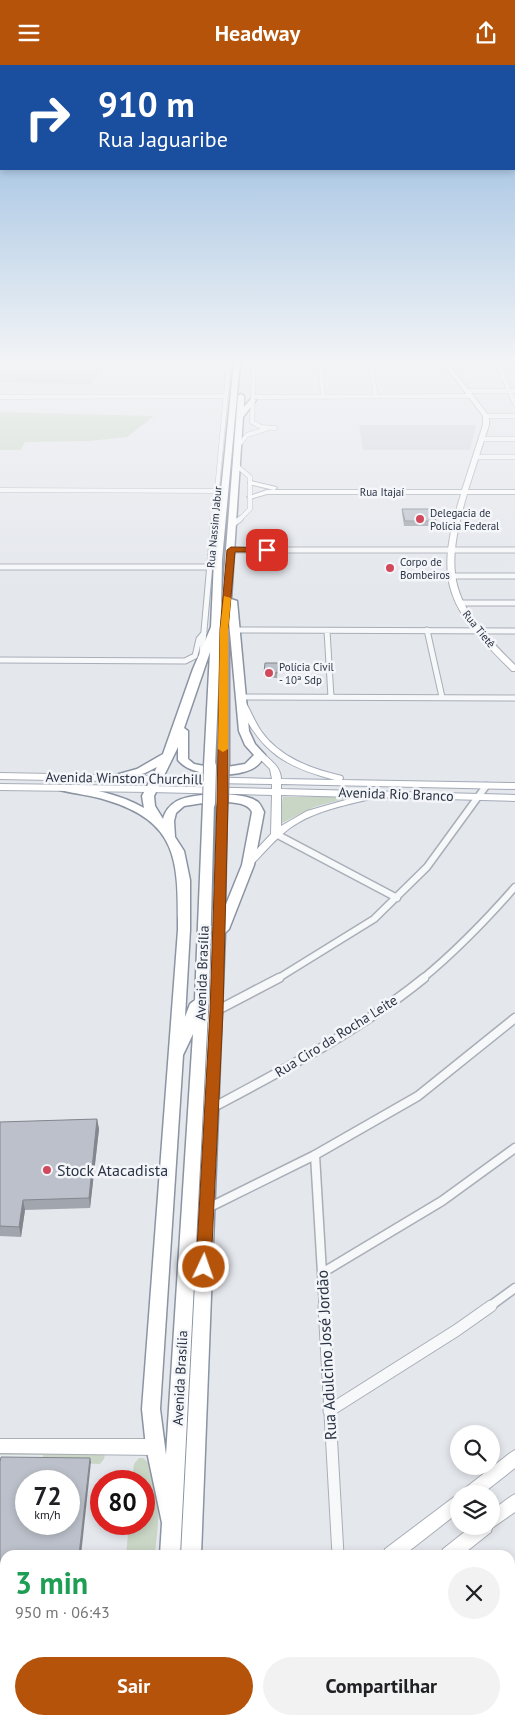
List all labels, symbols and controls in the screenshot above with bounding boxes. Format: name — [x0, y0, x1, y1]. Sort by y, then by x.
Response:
icon: menu — [15, 19, 43, 47]
text: Headway — [215, 19, 300, 47]
icon: share — [472, 19, 500, 47]
text: 910 m — [98, 81, 195, 127]
icon: right — [15, 85, 80, 150]
text: Rua Jaguaribe — [98, 125, 228, 153]
street label: Rua Nassim Jabur — [203, 485, 225, 568]
street label: Rua Itajaí — [360, 485, 404, 499]
place label: Delegacia de Polícia Federal — [430, 506, 500, 533]
marker: Delegacia de Polícia Federal — [414, 513, 426, 525]
pin — [246, 529, 288, 571]
icon: arrive — [253, 536, 281, 564]
place label: Corpo de Bombeiros — [400, 555, 450, 582]
marker: Corpo de Bombeiros — [384, 562, 396, 574]
street label: Rua Tietê — [460, 607, 499, 651]
place label: Polícia Civil - 10ª Sdp — [279, 660, 335, 687]
marker: Polícia Civil - 10ª Sdp — [263, 667, 275, 679]
street label: Avenida Winston Churchill — [45, 768, 203, 788]
street label: Avenida Rio Branco — [338, 783, 454, 805]
street label: Avenida Brasília — [191, 925, 213, 1021]
street label: Rua Ciro da Rocha Leite — [271, 991, 401, 1081]
place label: Stock Atacadista — [57, 1160, 168, 1180]
marker: Stock Atacadista — [41, 1164, 53, 1176]
position arrow — [177, 1240, 229, 1292]
street label: Rua Adulcino José Jordão — [312, 1269, 340, 1441]
street label: Avenida Brasília — [169, 1330, 191, 1426]
map controls — [450, 1425, 500, 1535]
button: search — [450, 1425, 500, 1475]
speed limit sign: 80 — [90, 1470, 155, 1535]
text: 72 — [33, 1480, 62, 1512]
button: layers — [450, 1485, 500, 1535]
text: km/h — [34, 1507, 61, 1522]
text: 3 min — [15, 1563, 88, 1602]
button: close — [448, 1567, 500, 1619]
text: 950 m · 06:43 — [15, 1602, 110, 1622]
button: Sair — [15, 1657, 253, 1715]
button: Compartilhar — [263, 1657, 500, 1715]

